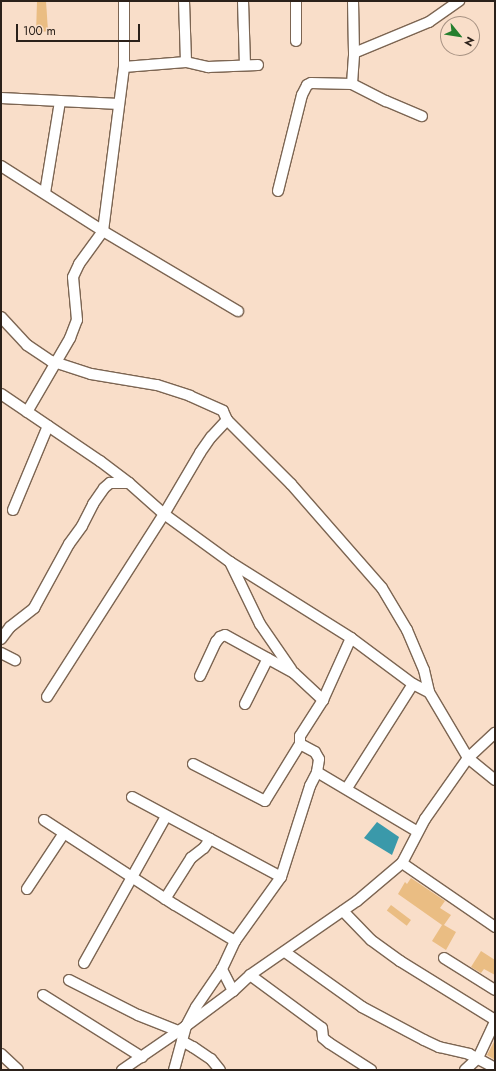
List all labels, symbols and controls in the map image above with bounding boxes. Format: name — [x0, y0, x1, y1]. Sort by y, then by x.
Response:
scale bar — [18, 16, 142, 42]
north arrow — [440, 16, 480, 56]
text: 100 m — [23, 22, 56, 40]
text: N — [460, 34, 479, 49]

